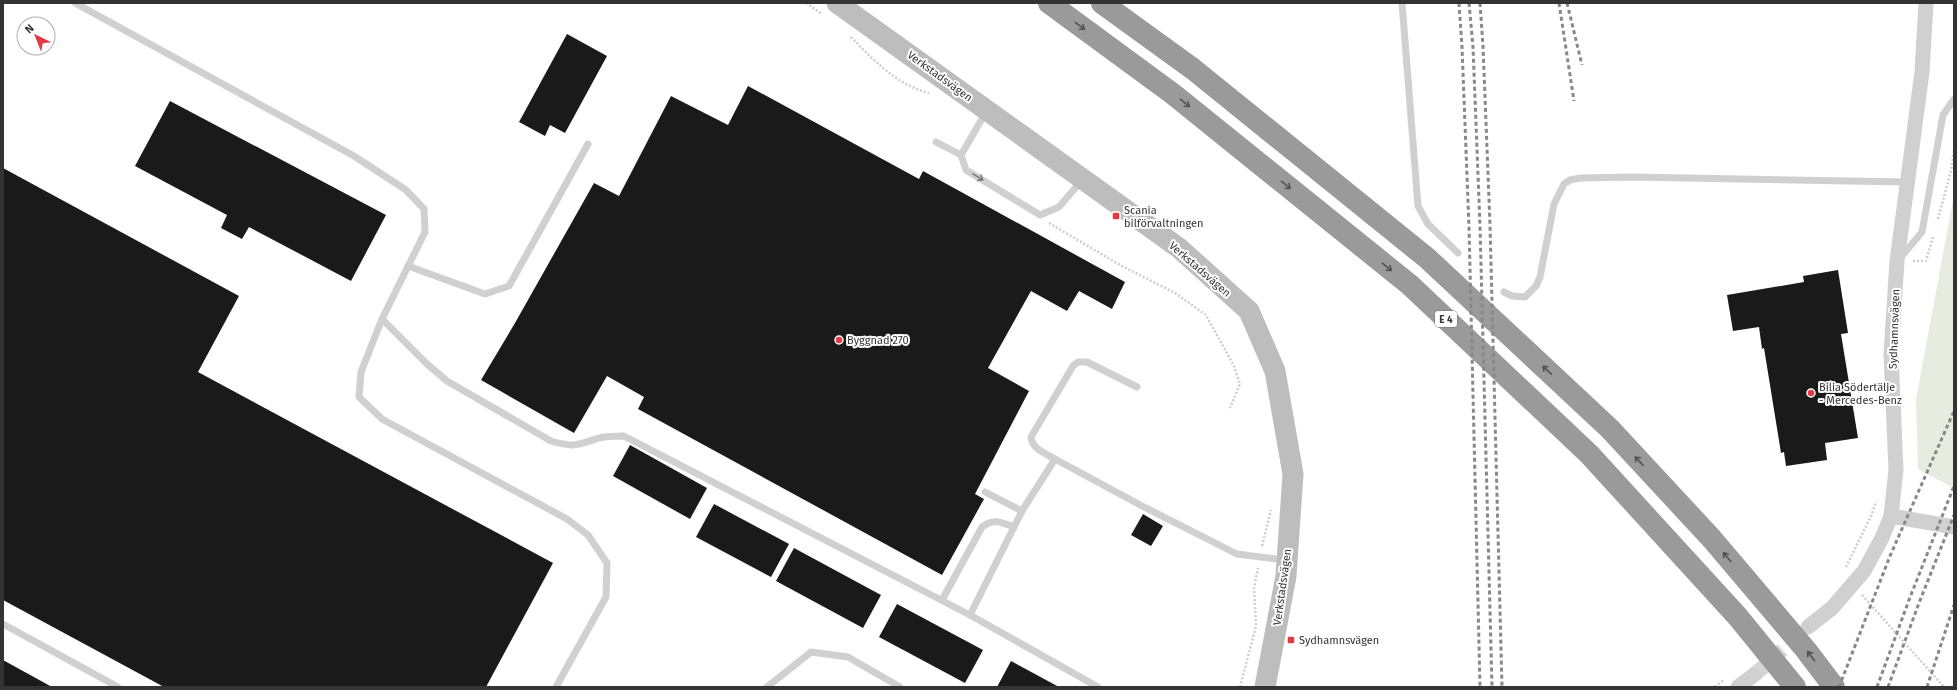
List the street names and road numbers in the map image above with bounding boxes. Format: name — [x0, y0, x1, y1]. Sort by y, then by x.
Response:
street label: Verkstadsvägen — [905, 48, 975, 104]
street label: Verkstadsvägen — [1166, 239, 1233, 300]
street label: Sydhamnsvägen — [1887, 289, 1902, 369]
road number: E 4 — [1435, 311, 1457, 327]
street label: Verkstadsvägen — [1271, 548, 1294, 626]

